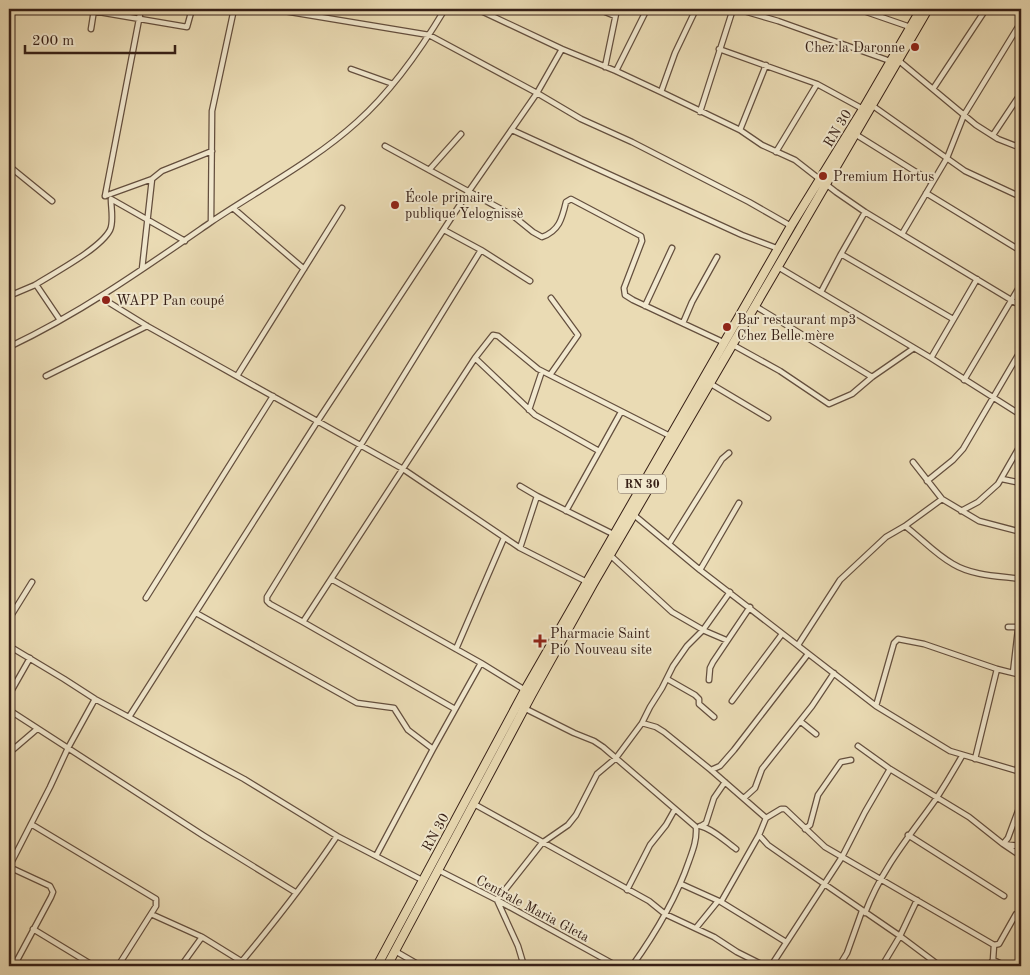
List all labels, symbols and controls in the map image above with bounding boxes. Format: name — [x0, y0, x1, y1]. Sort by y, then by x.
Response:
scale bar — [25, 22, 175, 54]
text: 200 m — [32, 34, 74, 49]
place label: Chez la Daronne — [805, 41, 905, 55]
marker: Chez la Daronne — [909, 41, 921, 53]
street label: RN 30 — [821, 107, 854, 150]
marker: Premium Hortus — [817, 170, 829, 182]
place label: Premium Hortus — [833, 170, 934, 184]
place label: École primaire publique Yelognissè — [405, 188, 523, 221]
marker: École primaire publique Yelognissè — [389, 199, 401, 211]
marker: WAPP Pan coupé — [100, 294, 112, 306]
place label: WAPP Pan coupé — [116, 294, 224, 308]
place label: Bar restaurant mp3 Chez Belle mère — [737, 313, 856, 343]
marker: Bar restaurant mp3 Chez Belle mère — [721, 321, 733, 333]
road number: RN 30 — [618, 474, 666, 494]
place label: Pharmacie Saint Pio Nouveau site — [550, 627, 652, 657]
marker: Pharmacie Saint Pio Nouveau site — [534, 635, 546, 647]
street label: RN 30 — [420, 811, 452, 854]
street label: Centrale Maria Gleta — [474, 873, 592, 945]

